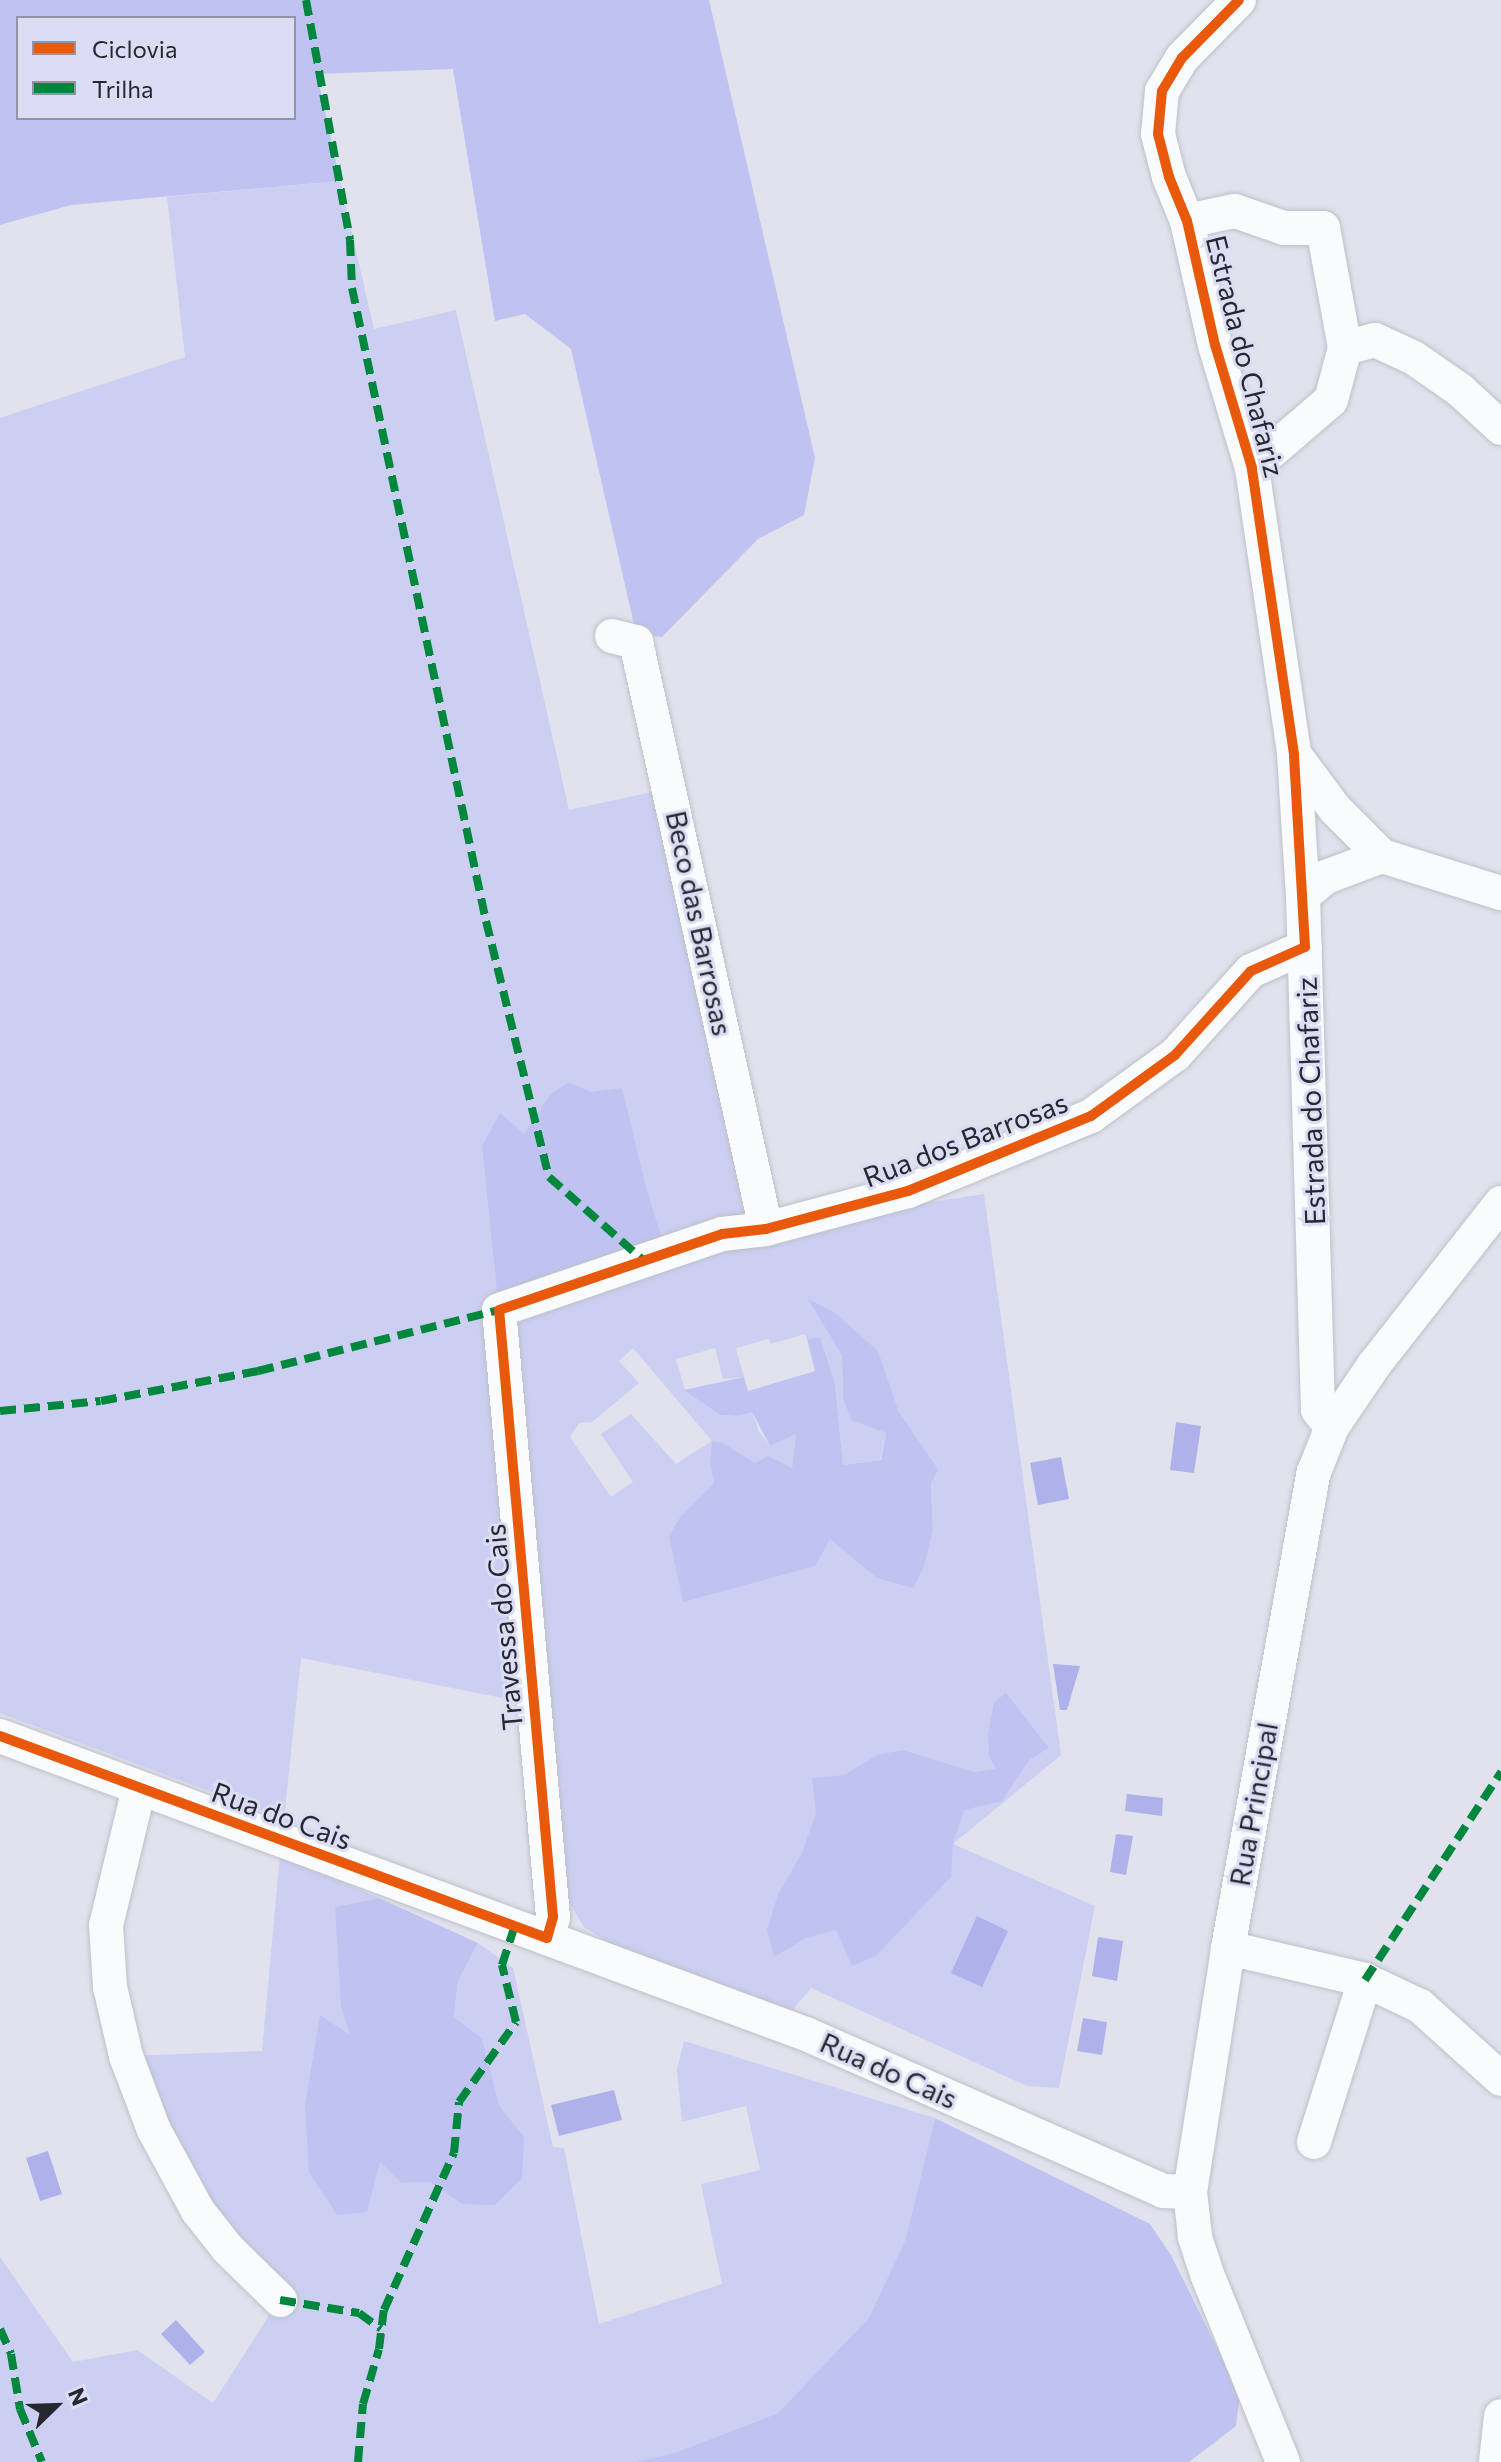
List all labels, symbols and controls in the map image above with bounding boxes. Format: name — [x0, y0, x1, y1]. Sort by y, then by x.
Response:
legend — [16, 16, 296, 120]
text: Ciclovia — [92, 34, 178, 63]
text: Trilha — [92, 74, 154, 103]
street label: Estrada do Chafariz — [1200, 231, 1292, 481]
street label: Beco das Barrosas — [660, 808, 740, 1038]
street label: Estrada do Chafariz — [1289, 976, 1331, 1226]
street label: Rua dos Barrosas — [858, 1085, 1072, 1193]
street label: Travessa do Cais — [477, 1522, 529, 1732]
street label: Rua Principal — [1222, 1720, 1284, 1888]
street label: Rua do Cais — [208, 1774, 356, 1856]
street label: Rua do Cais — [815, 2025, 963, 2115]
north arrow — [16, 2366, 96, 2446]
text: N — [63, 2384, 94, 2409]

